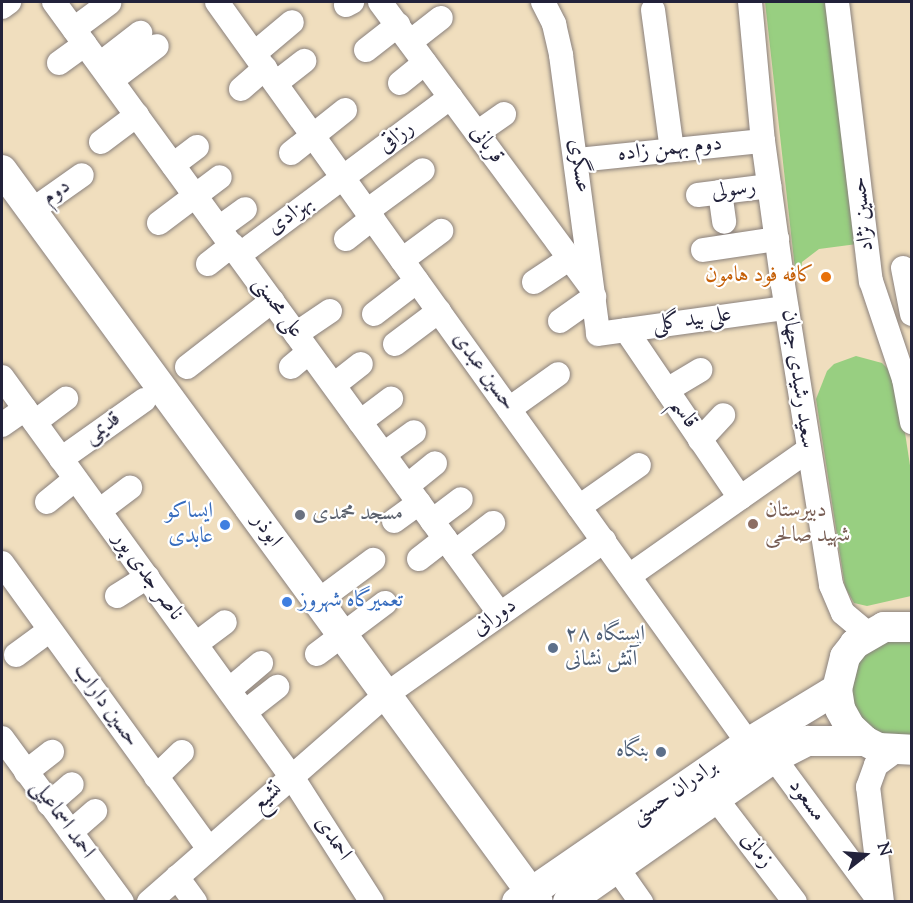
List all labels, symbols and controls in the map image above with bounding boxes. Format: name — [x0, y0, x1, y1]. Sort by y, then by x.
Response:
street label: رزاقی — [374, 116, 420, 160]
street label: قربانی — [463, 121, 509, 169]
street label: دوم بهمن زاده — [616, 131, 724, 169]
street label: عسگری — [561, 137, 595, 195]
street label: دوم — [38, 174, 76, 212]
street label: رسولی — [710, 175, 758, 207]
street label: حسین نژاد — [847, 175, 881, 253]
street label: بهزادی — [263, 190, 319, 242]
place label: کافه فود هامون — [705, 264, 814, 290]
marker: کافه فود هامون — [819, 270, 833, 284]
street label: علی محسنی — [246, 272, 308, 344]
street label: علی بید گلی — [651, 302, 733, 340]
street label: سعید رشیدی جهان — [774, 308, 820, 450]
street label: حسین عبدی — [445, 327, 521, 417]
street label: قاسم — [663, 394, 703, 434]
street label: قدیمی — [79, 407, 127, 451]
place label: دبیرستان شهید صالحی — [765, 498, 850, 550]
place label: ایساکو عابدی — [165, 499, 213, 550]
place label: مسجد محمدی — [312, 502, 403, 528]
marker: مسجد محمدی — [293, 508, 307, 522]
street label: ابوذر — [245, 509, 287, 553]
marker: دبیرستان شهید صالحی — [746, 517, 760, 531]
marker: ایساکو عابدی — [218, 518, 232, 532]
street label: ناصر جدی پور — [106, 527, 188, 627]
place label: تعمیرگاه شهروز — [299, 589, 403, 615]
street label: دورانی — [468, 593, 522, 643]
marker: تعمیرگاه شهروز — [280, 595, 294, 609]
place label: ایستگاه ۲۸ آتش نشانی — [565, 622, 645, 674]
marker: ایستگاه ۲۸ آتش نشانی — [546, 641, 560, 655]
street label: حسین داراب — [66, 659, 144, 753]
place label: بنگاه — [616, 739, 649, 765]
marker: بنگاه — [654, 745, 668, 759]
street label: برادران حسنی — [627, 754, 723, 832]
street label: مسعود — [782, 774, 830, 828]
street label: احمد اسماعیلی — [24, 775, 100, 865]
street label: تشیع — [247, 778, 289, 818]
street label: احمدی — [308, 812, 356, 866]
north arrow — [835, 825, 895, 885]
street label: زمانی — [734, 828, 778, 874]
text: N — [870, 840, 896, 859]

